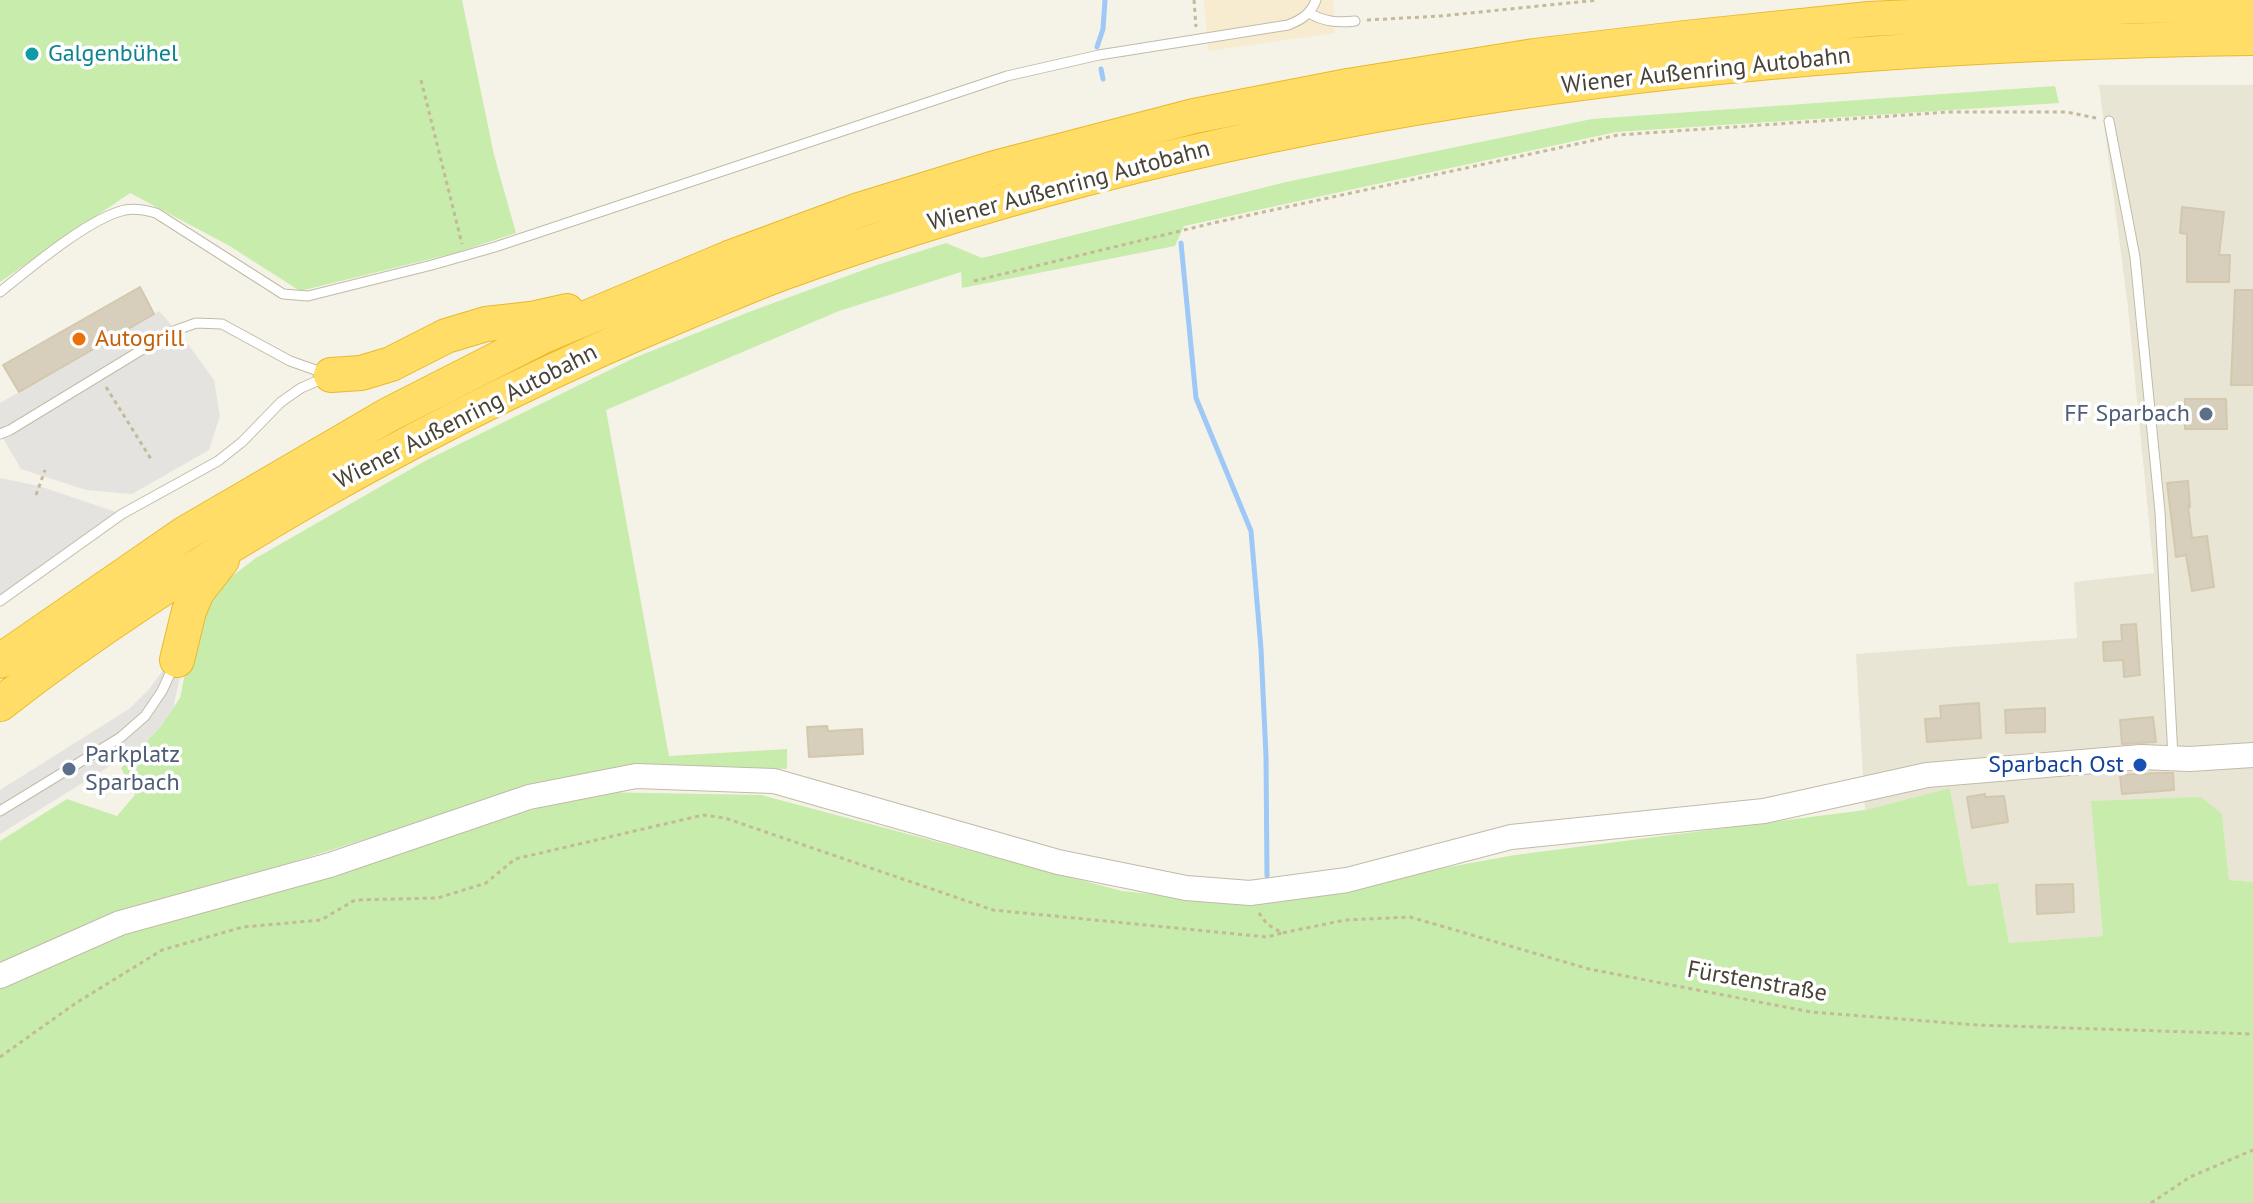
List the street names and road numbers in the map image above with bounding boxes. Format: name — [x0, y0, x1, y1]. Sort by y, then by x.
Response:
street label: Wiener Außenring Autobahn — [1560, 41, 1852, 101]
street label: Wiener Außenring Autobahn — [925, 134, 1213, 238]
street label: Wiener Außenring Autobahn — [330, 338, 602, 496]
street label: Fürstenstraße — [1685, 956, 1829, 1008]

